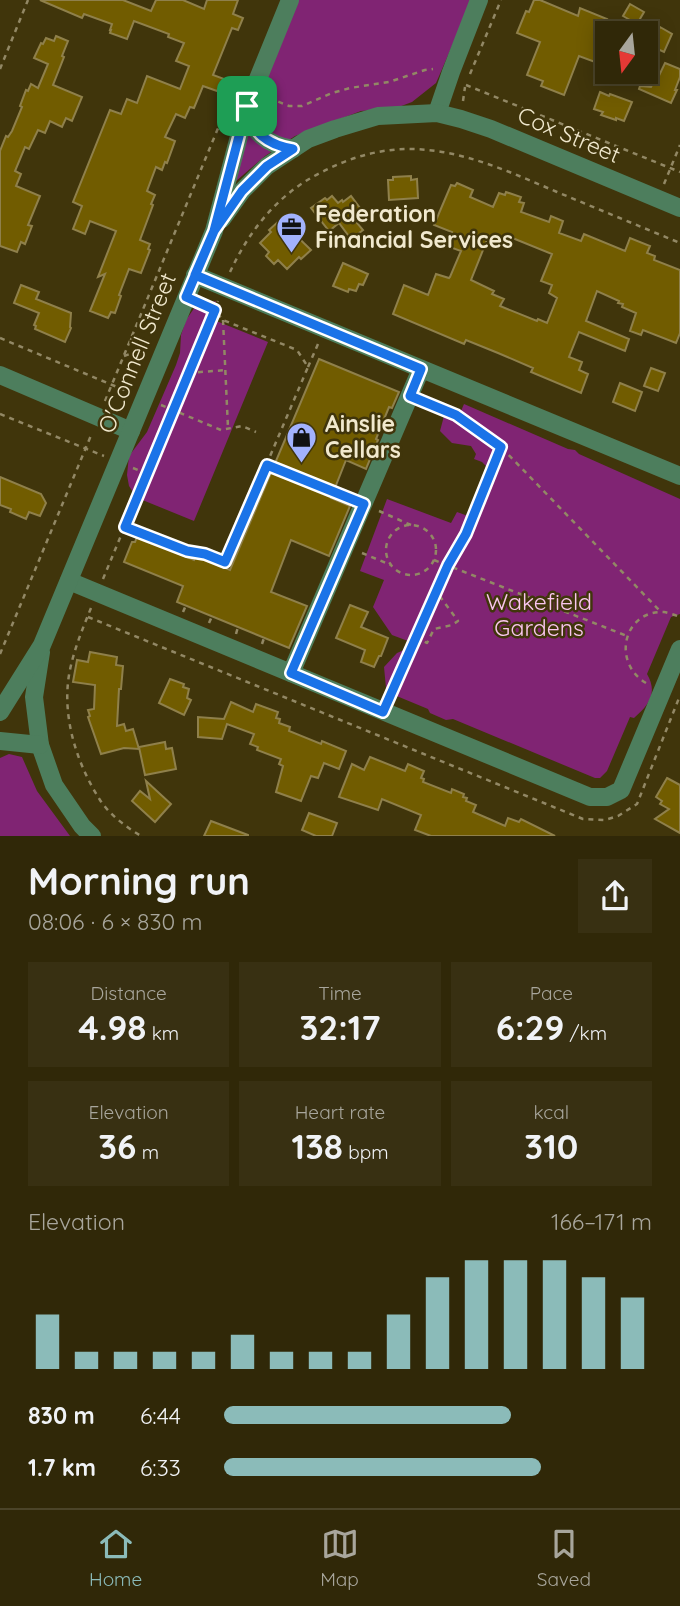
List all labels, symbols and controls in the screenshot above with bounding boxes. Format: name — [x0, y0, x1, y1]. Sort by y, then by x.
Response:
north arrow — [595, 21, 658, 84]
map controls — [595, 21, 658, 84]
pin — [217, 76, 277, 136]
icon: arrive — [228, 87, 266, 125]
street label: Cox Street — [513, 100, 625, 169]
place label: Federation Financial Services — [315, 199, 513, 254]
office icon: Federation Financial Services — [275, 210, 309, 254]
street label: O'Connell Street — [91, 268, 182, 437]
place label: Ainslie Cellars — [325, 409, 401, 464]
shop icon: Ainslie Cellars — [285, 420, 319, 464]
park label: Wakefield Gardens — [486, 587, 592, 642]
text: Morning run — [28, 857, 250, 905]
button: share — [578, 859, 652, 933]
text: 08:06 · 6 × 830 m — [28, 907, 203, 936]
text: Distance — [91, 981, 167, 1005]
text: Time — [318, 981, 362, 1005]
text: Pace — [530, 981, 573, 1005]
text: 4.98 — [78, 1005, 147, 1049]
text: 32:17 — [299, 1005, 381, 1049]
text: 6:29 — [496, 1005, 564, 1049]
text: km — [147, 1021, 179, 1045]
text: /km — [564, 1021, 607, 1045]
text: Elevation — [89, 1100, 169, 1124]
text: Heart rate — [295, 1100, 385, 1124]
text: kcal — [534, 1100, 569, 1124]
text: 36 — [98, 1124, 136, 1168]
text: 138 — [291, 1124, 343, 1168]
text: 310 — [524, 1124, 578, 1168]
text: m — [136, 1140, 159, 1164]
text: bpm — [343, 1140, 389, 1164]
text: Elevation — [28, 1207, 125, 1236]
text: 166–171 m — [551, 1207, 652, 1236]
text: 830 m — [28, 1401, 95, 1430]
text: 6:44 — [140, 1401, 181, 1430]
text: 1.7 km — [28, 1453, 96, 1482]
text: 6:33 — [140, 1453, 181, 1482]
tab: Home — [89, 1525, 142, 1591]
tab: Map — [320, 1525, 359, 1591]
tab: Saved — [537, 1525, 591, 1591]

